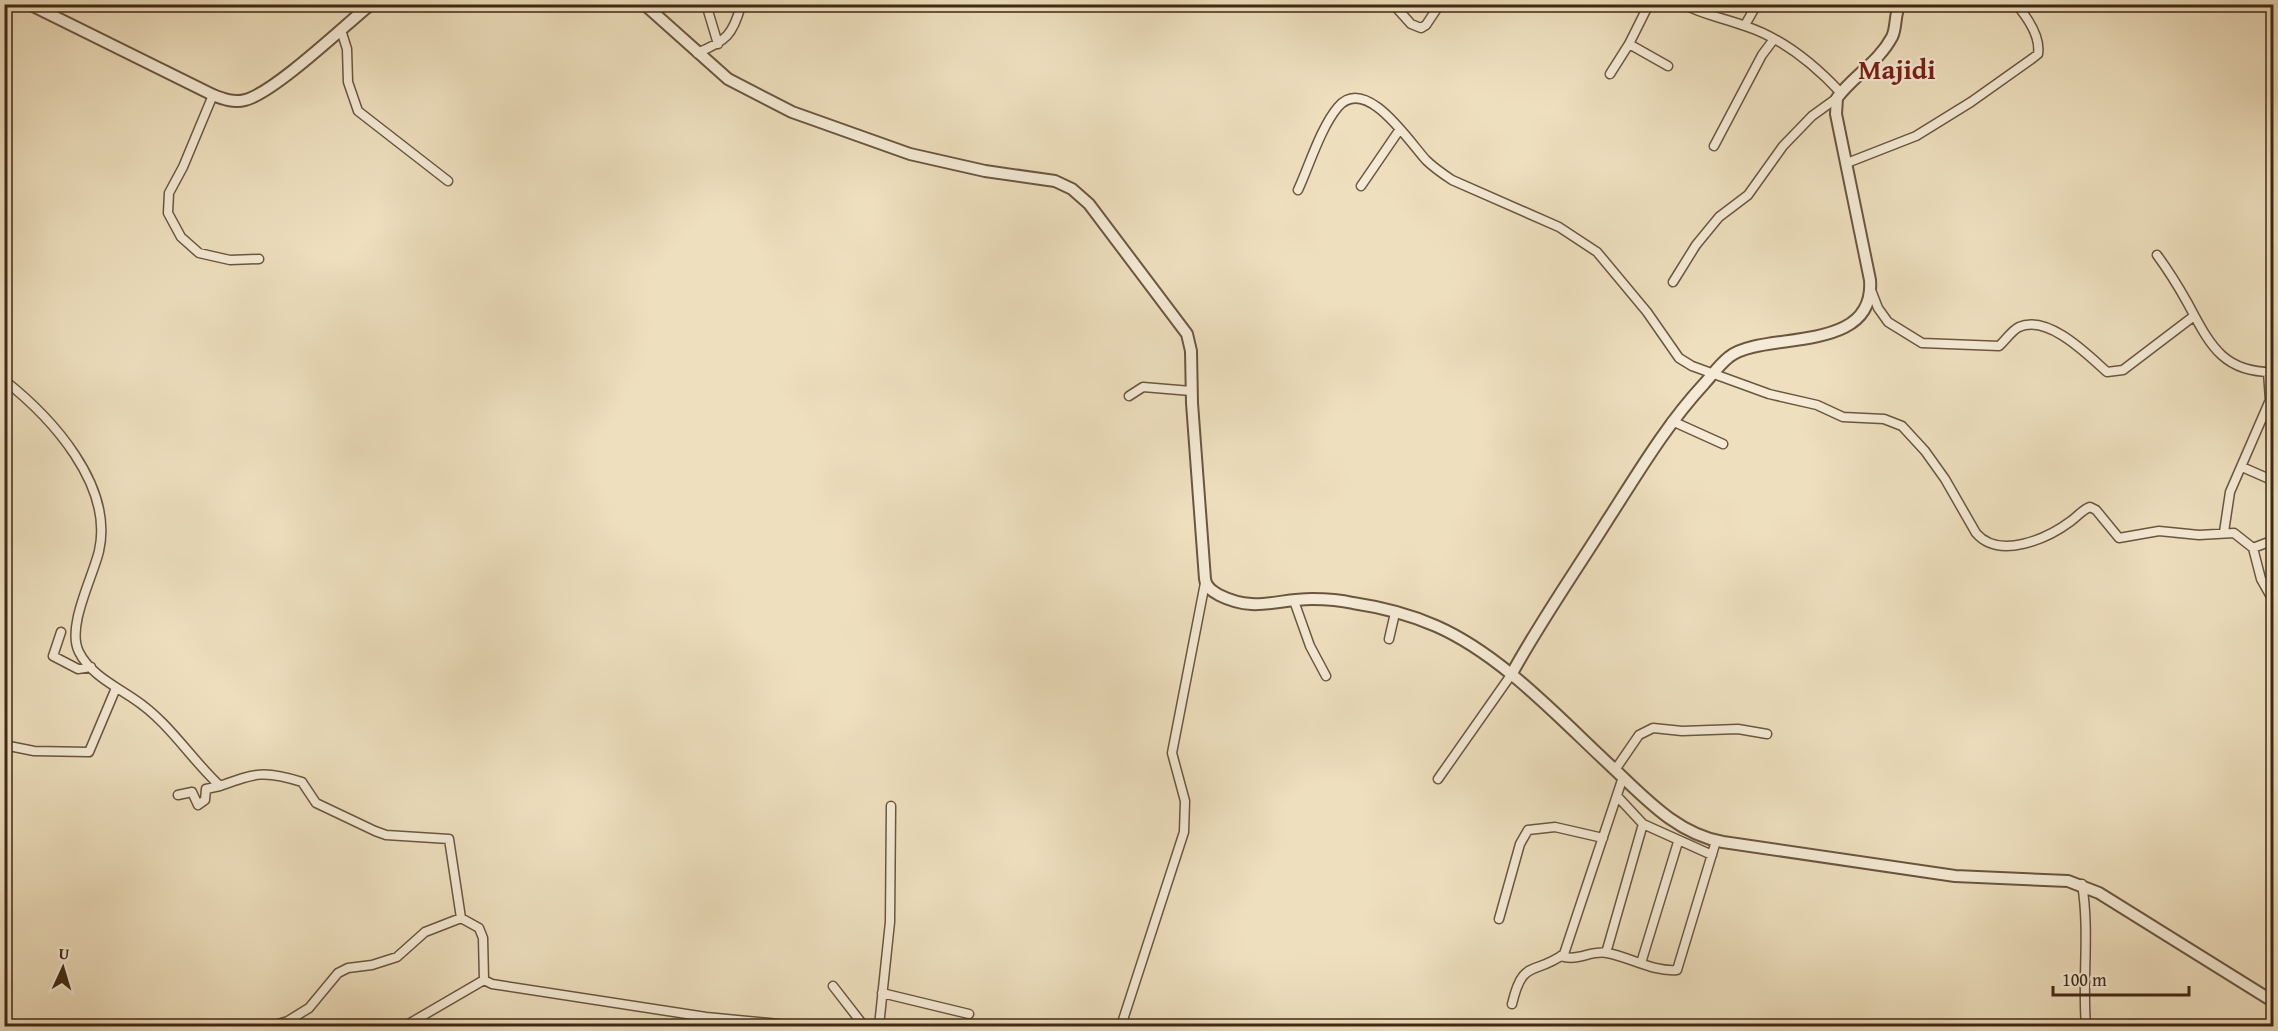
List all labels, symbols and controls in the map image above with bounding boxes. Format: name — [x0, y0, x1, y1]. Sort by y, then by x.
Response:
district label: Majidi — [1858, 49, 1936, 89]
north arrow — [33, 938, 93, 998]
text: U — [58, 941, 70, 965]
scale bar — [2053, 959, 2190, 997]
text: 100 m — [2062, 966, 2107, 993]

